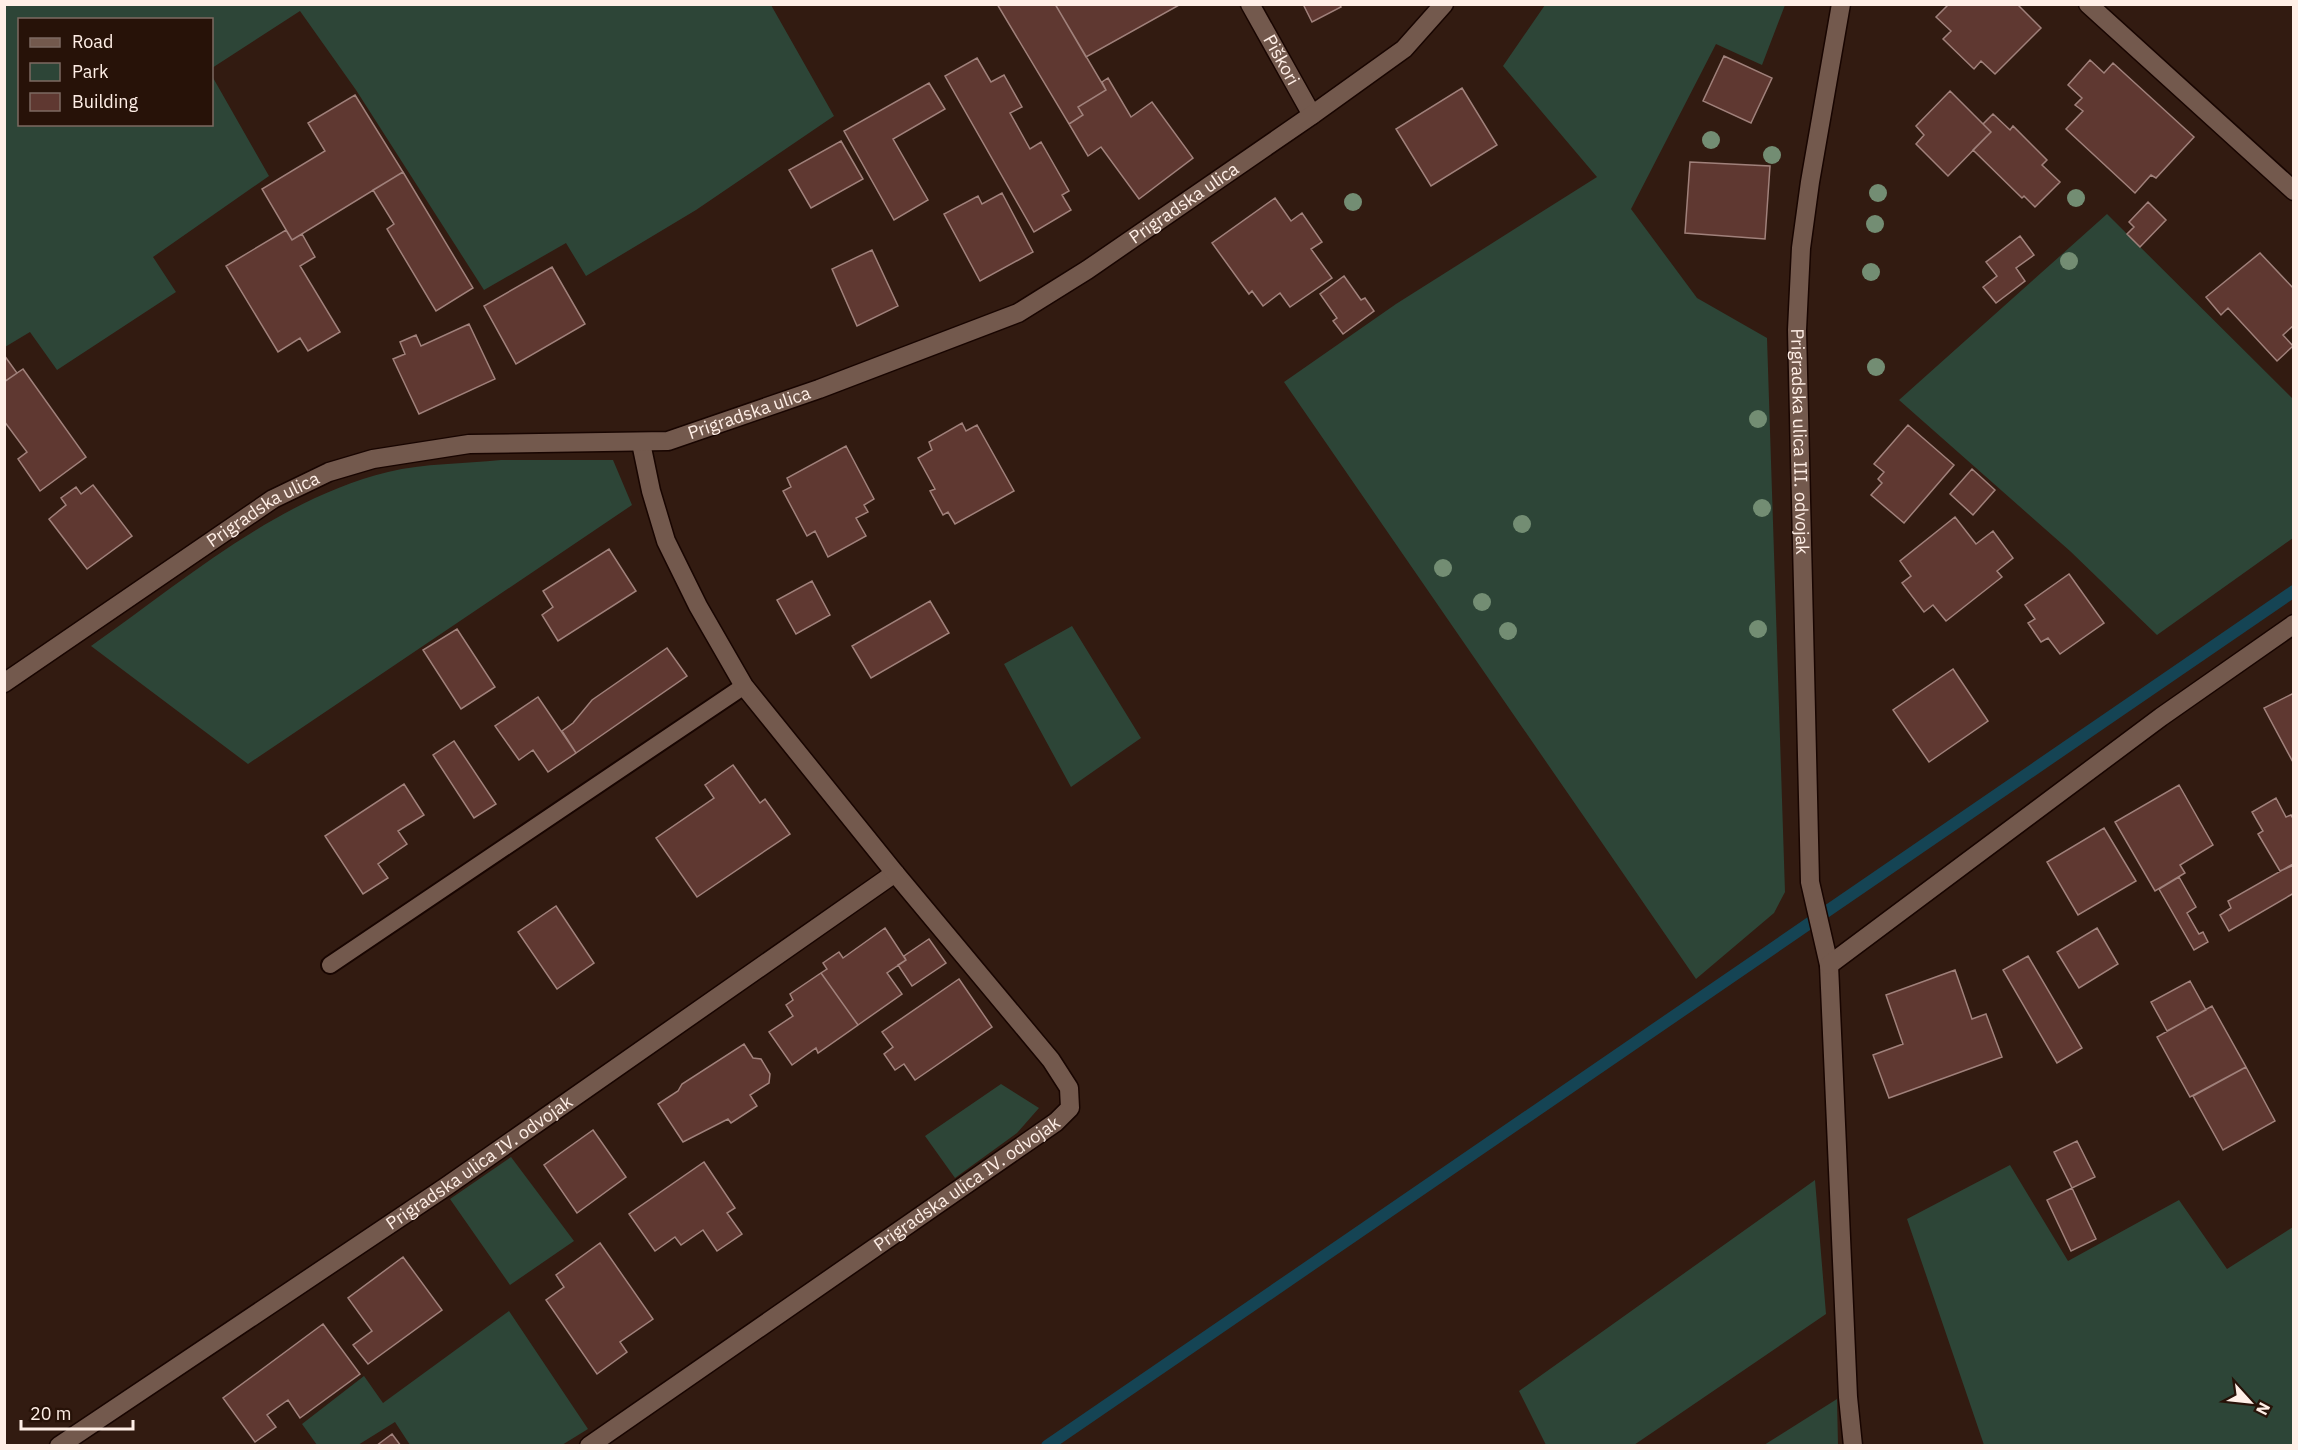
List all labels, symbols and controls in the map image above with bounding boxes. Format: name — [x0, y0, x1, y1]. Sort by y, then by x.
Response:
legend — [18, 18, 213, 126]
text: Road — [72, 30, 113, 53]
street label: Piškori — [1258, 30, 1305, 89]
text: Park — [72, 60, 109, 83]
text: Building — [72, 90, 139, 113]
street label: Prigradska ulica — [1124, 157, 1243, 249]
street label: Prigradska ulica III. odvojak — [1786, 328, 1814, 555]
street label: Prigradska ulica — [685, 381, 814, 444]
street label: Prigradska ulica — [202, 466, 323, 552]
street label: Prigradska ulica IV. odvojak — [381, 1089, 577, 1235]
street label: Prigradska ulica IV. odvojak — [869, 1110, 1065, 1256]
north arrow — [2220, 1372, 2280, 1432]
scale bar — [21, 1393, 134, 1431]
text: N — [2252, 1399, 2275, 1419]
text: 20 m — [30, 1402, 72, 1425]

